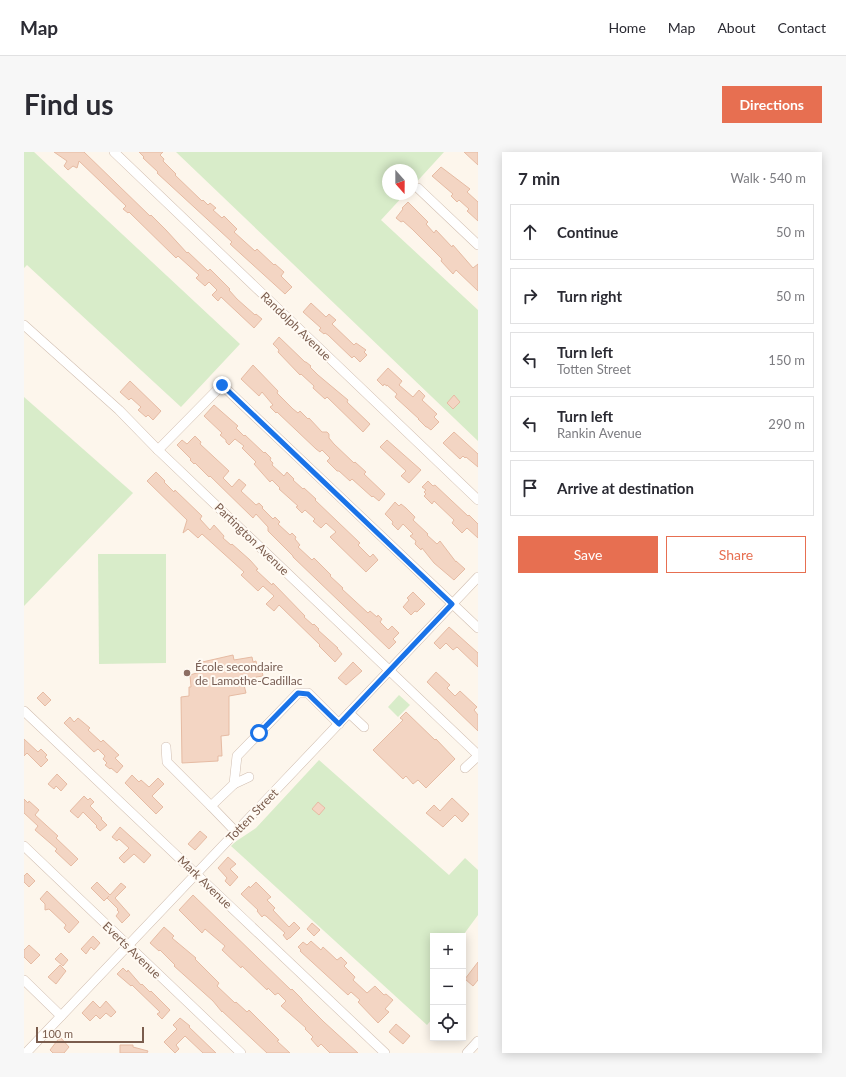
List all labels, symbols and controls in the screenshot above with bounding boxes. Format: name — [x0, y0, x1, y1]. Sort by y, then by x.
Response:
text: Map — [20, 16, 58, 39]
text: Home — [608, 19, 646, 36]
text: Map — [668, 19, 695, 36]
text: About — [717, 19, 755, 36]
text: Contact — [777, 19, 826, 36]
button: Directions — [722, 86, 822, 123]
text: Find us — [24, 87, 114, 121]
north arrow — [382, 164, 418, 200]
text: 7 min — [518, 168, 560, 189]
text: Walk · 540 m — [730, 170, 806, 186]
icon: ahead — [519, 221, 541, 243]
text: Continue — [557, 223, 618, 241]
text: 50 m — [776, 224, 805, 240]
icon: right — [519, 285, 541, 307]
text: Turn right — [557, 287, 622, 305]
text: 50 m — [776, 288, 805, 304]
street label: Randolph Avenue — [258, 289, 334, 363]
text: Turn left — [557, 343, 613, 361]
icon: left — [519, 349, 541, 371]
text: 150 m — [768, 352, 805, 368]
text: Totten Street — [557, 361, 631, 377]
route end — [213, 376, 231, 394]
text: Turn left — [557, 407, 613, 425]
icon: left — [519, 413, 541, 435]
text: 290 m — [768, 416, 805, 432]
text: Rankin Avenue — [557, 425, 642, 441]
icon: arrive — [519, 477, 541, 499]
text: Arrive at destination — [557, 479, 694, 497]
street label: Partington Avenue — [212, 500, 292, 578]
button: Save — [518, 536, 658, 573]
button: Share — [666, 536, 806, 573]
place label: École secondaire de Lamothe-Cadillac — [195, 659, 303, 688]
marker: École secondaire de Lamothe-Cadillac — [182, 668, 192, 678]
route start — [250, 724, 268, 742]
street label: Totten Street — [223, 785, 282, 845]
street label: Mark Avenue — [175, 852, 235, 912]
street label: Everts Avenue — [100, 918, 164, 982]
map controls — [430, 933, 466, 1041]
button: + — [430, 933, 466, 969]
button: − — [430, 969, 466, 1005]
button: locate — [430, 1005, 466, 1041]
scale bar — [36, 1025, 144, 1044]
text: 100 m — [42, 1027, 73, 1040]

